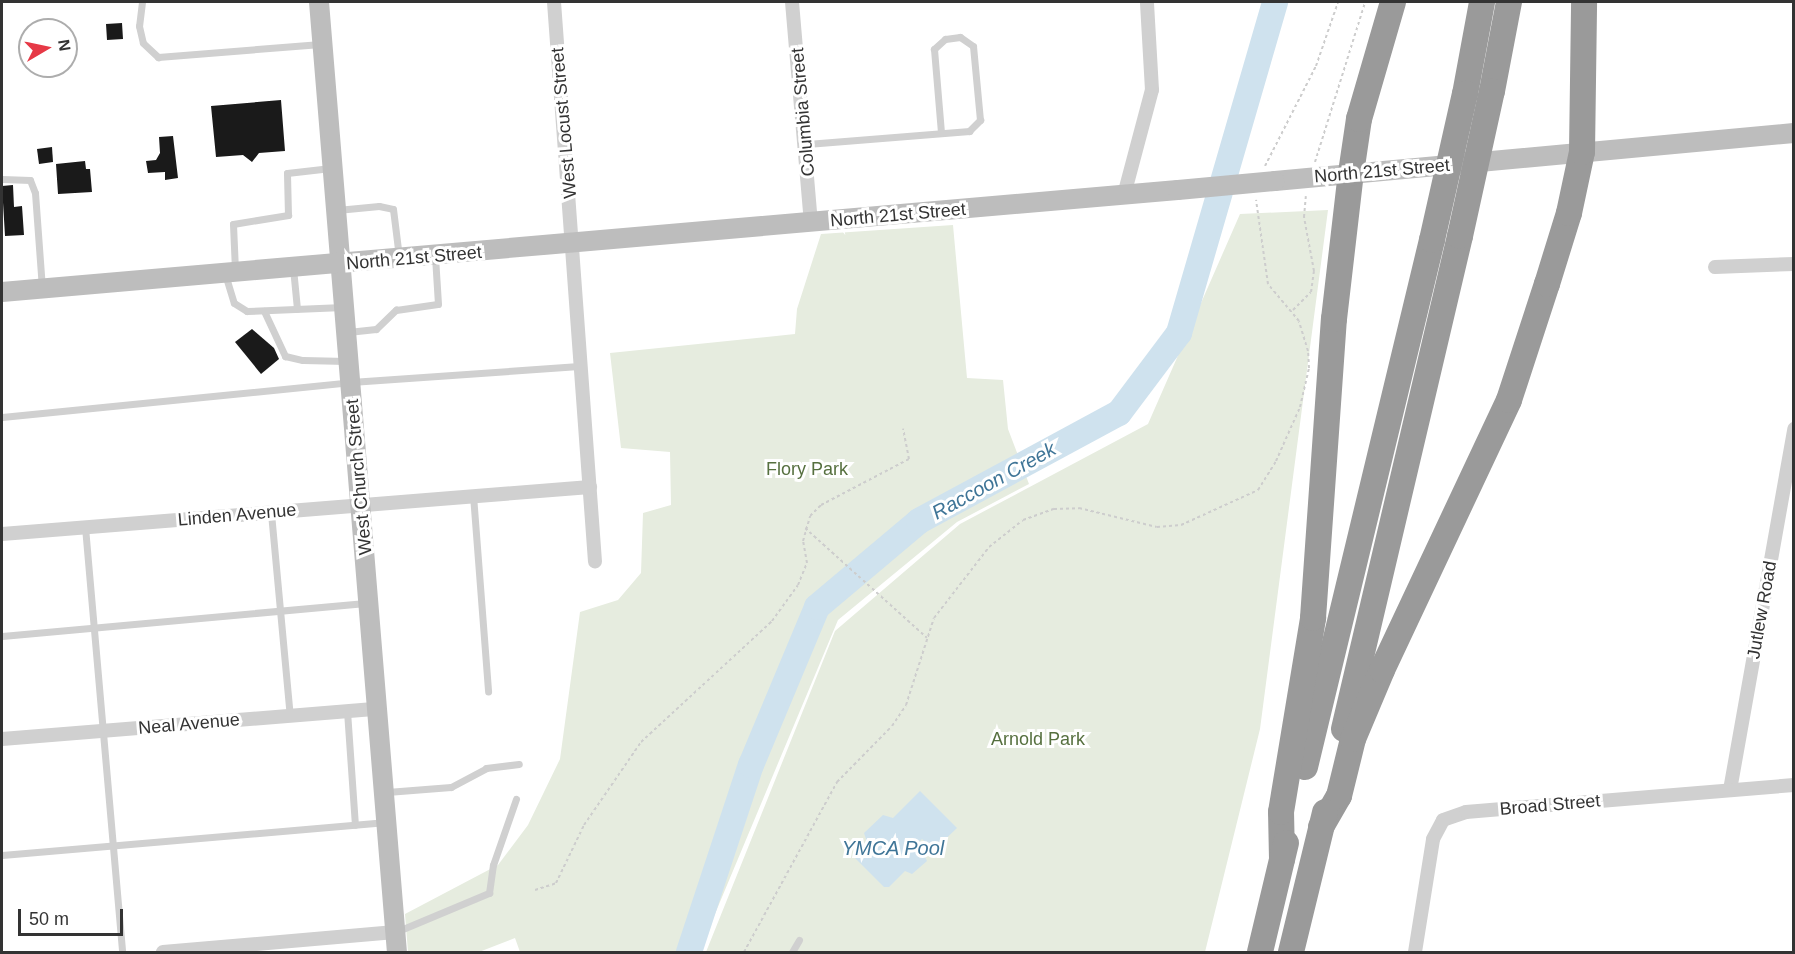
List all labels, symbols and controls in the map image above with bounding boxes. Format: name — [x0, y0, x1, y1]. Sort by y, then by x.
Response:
north arrow — [18, 18, 78, 78]
text: N — [55, 38, 74, 52]
street label: West Locust Street — [547, 46, 581, 200]
street label: Columbia Street — [787, 47, 819, 177]
street label: North 21st Street — [1313, 154, 1451, 188]
street label: North 21st Street — [829, 198, 967, 232]
street label: North 21st Street — [345, 241, 483, 275]
street label: West Church Street — [341, 398, 377, 556]
water label: Raccoon Creek — [928, 437, 1060, 525]
park label: Flory Park — [766, 458, 848, 480]
street label: Linden Avenue — [176, 499, 298, 531]
street label: Jutlew Road — [1743, 559, 1781, 661]
street label: Neal Avenue — [137, 709, 241, 739]
park label: Arnold Park — [991, 728, 1085, 750]
street label: Broad Street — [1499, 790, 1601, 820]
water label: YMCA Pool — [841, 836, 945, 860]
scale bar — [21, 897, 126, 935]
text: 50 m — [29, 909, 69, 929]

